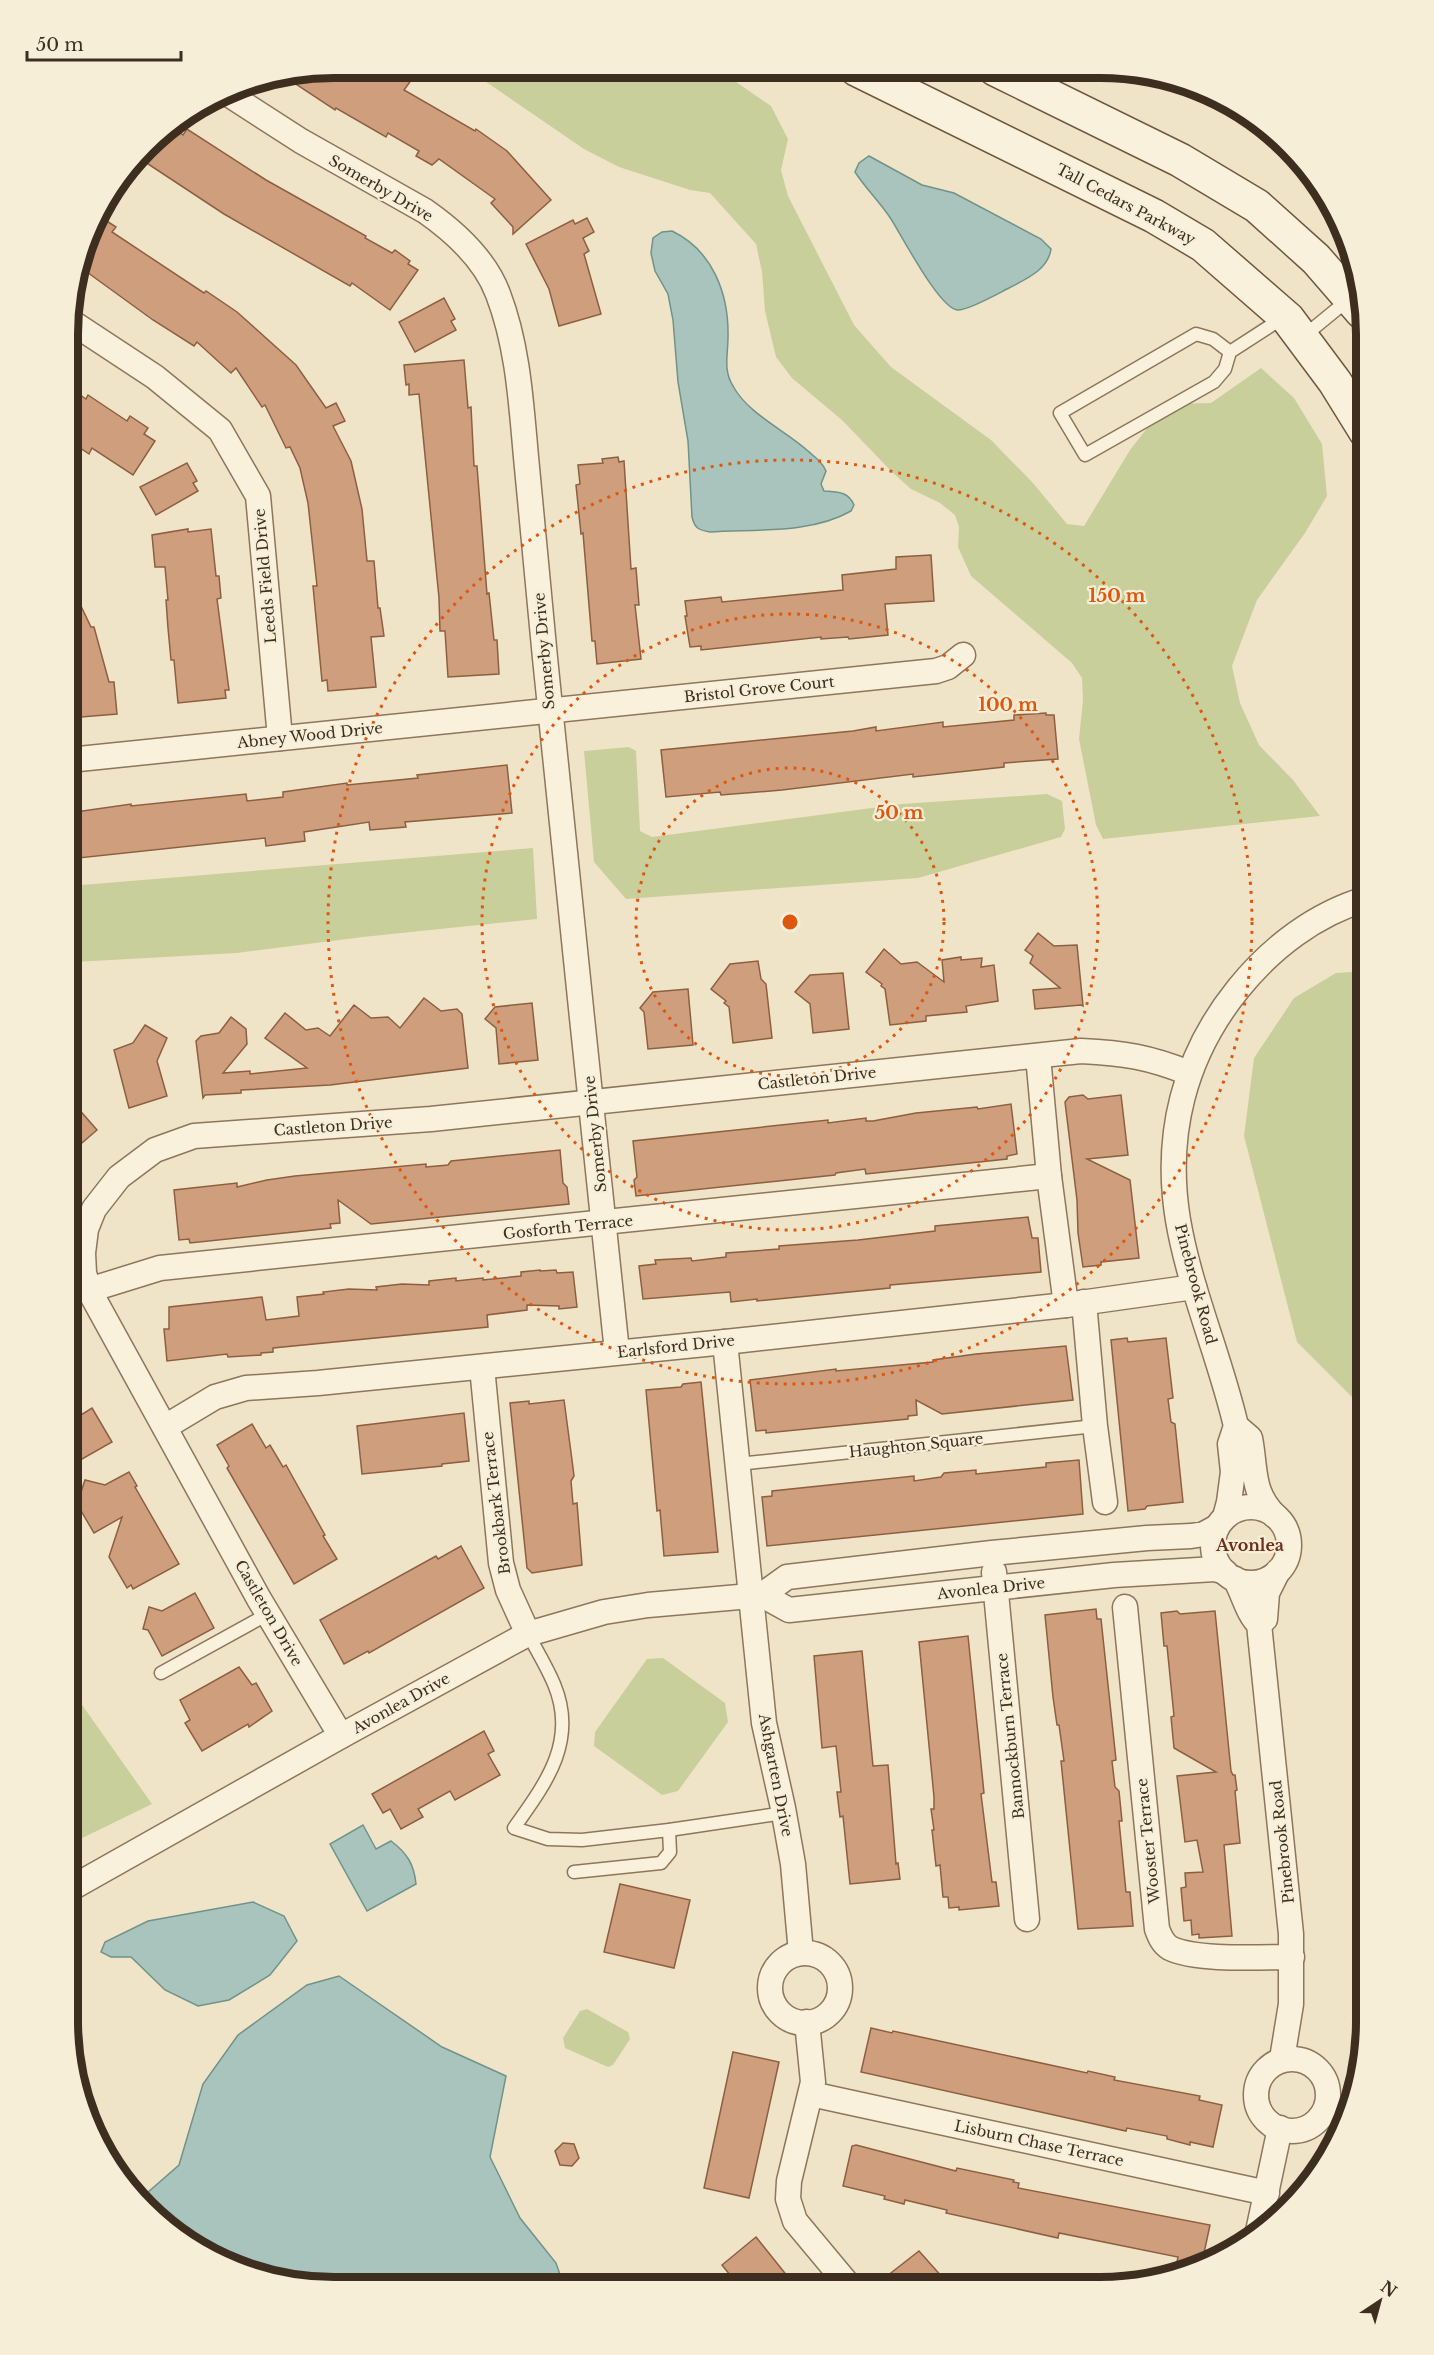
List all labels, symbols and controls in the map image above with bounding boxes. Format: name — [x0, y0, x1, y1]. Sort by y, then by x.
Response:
scale bar — [27, 24, 182, 62]
text: 50 m — [36, 34, 84, 56]
street label: Somerby Drive — [326, 150, 436, 226]
street label: Tall Cedars Parkway — [1053, 159, 1199, 249]
street label: Leeds Field Drive — [250, 508, 280, 644]
text: 150 m — [1089, 585, 1146, 607]
street label: Somerby Drive — [529, 592, 559, 710]
street label: Bristol Grove Court — [683, 672, 836, 706]
text: 100 m — [978, 694, 1038, 716]
street label: Abney Wood Drive — [235, 718, 384, 752]
text: 50 m — [875, 802, 924, 824]
centre of rings — [780, 912, 800, 932]
street label: Castleton Drive — [757, 1062, 877, 1094]
street label: Somerby Drive — [579, 1075, 611, 1193]
street label: Castleton Drive — [273, 1112, 393, 1140]
street label: Gosforth Terrace — [502, 1211, 634, 1243]
street label: Pinebrook Road — [1171, 1222, 1221, 1346]
street label: Earlsford Drive — [616, 1330, 736, 1362]
street label: Haughton Square — [848, 1428, 984, 1462]
street label: Brookbark Terrace — [478, 1430, 514, 1576]
district label: Avonlea — [1215, 1535, 1284, 1555]
street label: Castleton Drive — [231, 1557, 307, 1669]
street label: Avonlea Drive — [935, 1573, 1046, 1603]
street label: Bannockburn Terrace — [992, 1652, 1028, 1820]
street label: Avonlea Drive — [348, 1668, 453, 1738]
street label: Ashgarten Drive — [755, 1711, 797, 1838]
street label: Wooster Terrace — [1132, 1777, 1164, 1906]
street label: Pinebrook Road — [1266, 1779, 1298, 1905]
street label: Lisburn Chase Terrace — [953, 2116, 1125, 2170]
north arrow — [1350, 2271, 1410, 2331]
text: N — [1377, 2276, 1401, 2301]

